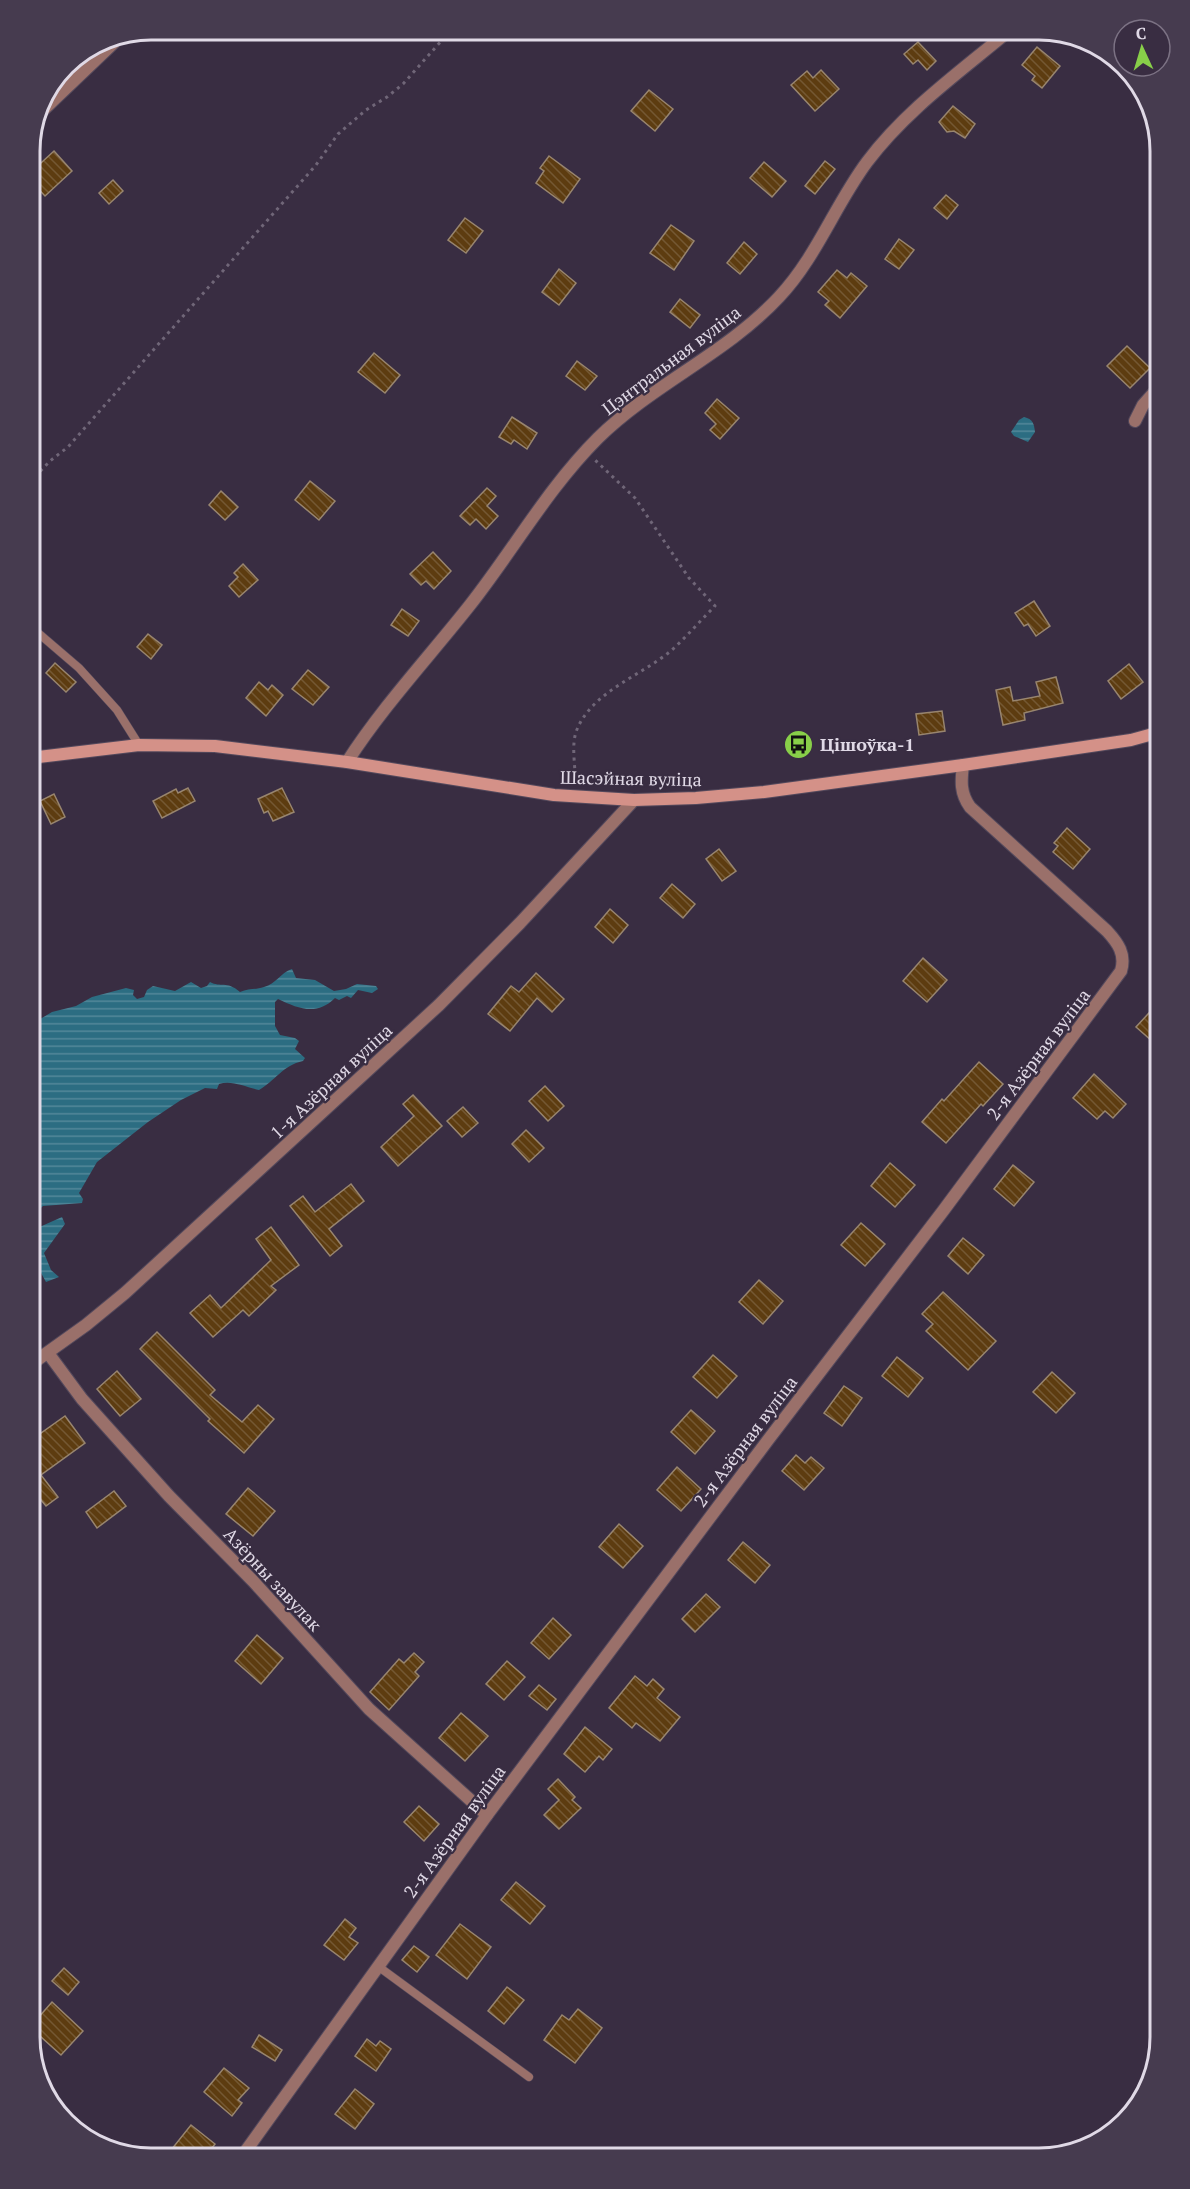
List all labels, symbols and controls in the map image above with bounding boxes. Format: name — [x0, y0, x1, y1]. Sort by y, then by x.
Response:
north arrow — [1112, 18, 1172, 78]
text: С — [1135, 22, 1147, 44]
street label: Цэнтральная вуліца — [597, 300, 745, 420]
bus stop icon: Цішоўка-1 — [783, 728, 815, 760]
place label: Цішоўка-1 — [820, 732, 915, 756]
street label: Шасэйная вуліца — [560, 765, 702, 791]
street label: 2-я Азёрная вуліца — [981, 984, 1095, 1124]
street label: 1-я Азёрная вуліца — [265, 1018, 397, 1144]
street label: 2-я Азёрная вуліца — [688, 1371, 802, 1511]
street label: Азёрны завулак — [219, 1522, 327, 1636]
street label: 2-я Азёрная вуліца — [398, 1760, 510, 1902]

